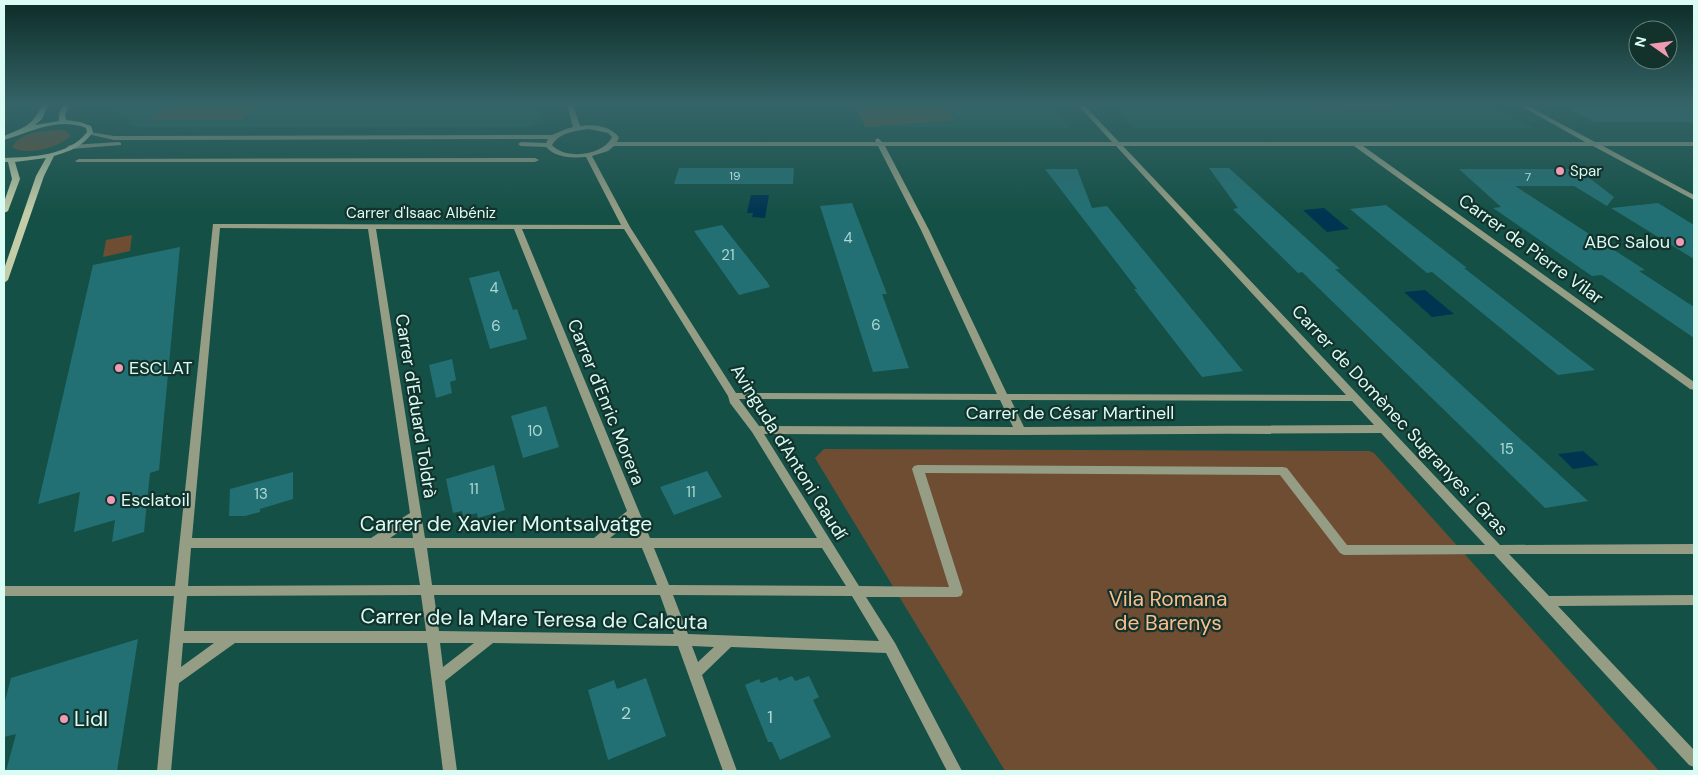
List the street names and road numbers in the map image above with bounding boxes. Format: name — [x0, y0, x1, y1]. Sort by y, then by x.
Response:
street label: Carrer de Pierre Vilar — [1454, 188, 1608, 310]
street label: Carrer d'Isaac Albéniz — [346, 203, 496, 223]
street label: Carrer de Domènec Sugranyes i Gras — [1286, 299, 1514, 541]
street label: Carrer d'Eduard Toldrà — [390, 312, 442, 500]
street label: Carrer d'Enric Morera — [562, 316, 650, 488]
street label: Avinguda d'Antoni Gaudí — [725, 360, 853, 544]
street label: Carrer de César Martinell — [966, 401, 1174, 425]
street label: Carrer de Xavier Montsalvatge — [360, 510, 652, 538]
street label: Carrer de la Mare Teresa de Calcuta — [360, 602, 708, 636]

